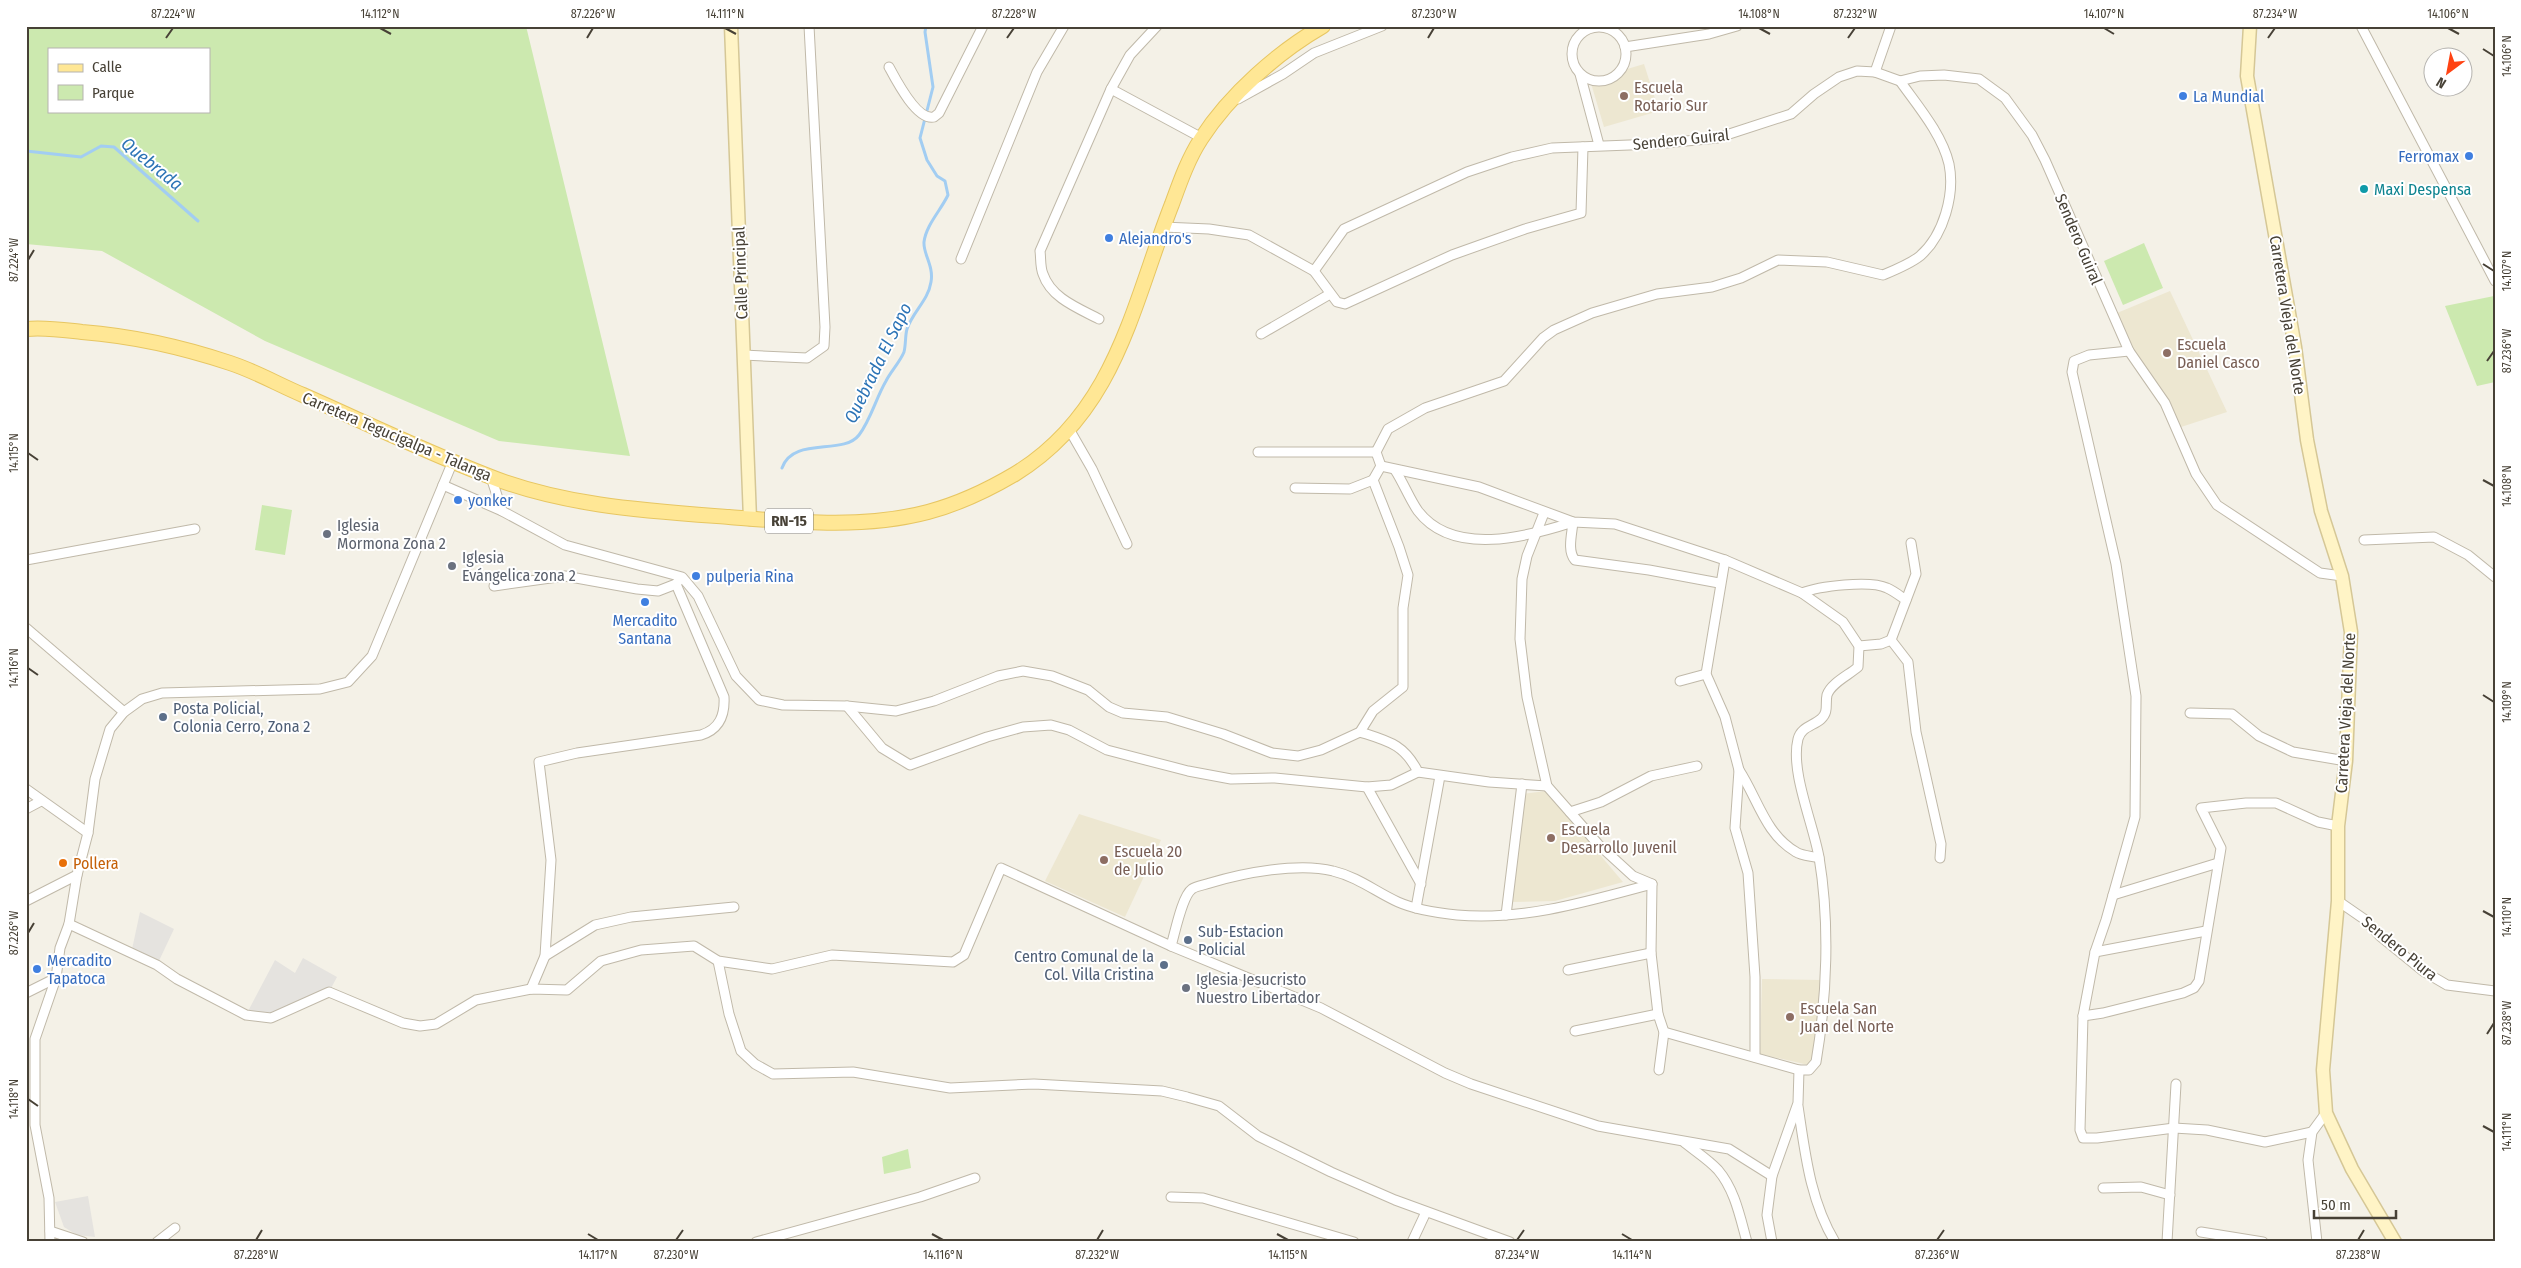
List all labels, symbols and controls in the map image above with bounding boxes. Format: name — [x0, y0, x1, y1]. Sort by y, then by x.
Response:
text: 87.224°W — [151, 7, 195, 21]
text: 14.112°N — [360, 7, 400, 21]
text: 87.226°W — [571, 7, 615, 21]
text: 14.111°N — [706, 7, 744, 21]
text: 87.228°W — [992, 7, 1036, 21]
text: 87.230°W — [1412, 7, 1456, 21]
text: 14.108°N — [1738, 7, 1780, 21]
text: 87.232°W — [1833, 7, 1877, 21]
text: 14.107°N — [2084, 7, 2124, 21]
text: 87.234°W — [2253, 7, 2297, 21]
text: 14.106°N — [2427, 7, 2469, 21]
text: 14.106°N — [2500, 35, 2514, 77]
legend — [48, 48, 210, 112]
north arrow — [2424, 48, 2474, 98]
text: Calle — [92, 58, 122, 76]
text: N — [2433, 73, 2449, 92]
place label: Escuela Rotario Sur — [1634, 78, 1708, 115]
text: Parque — [92, 84, 135, 102]
place label: La Mundial — [2193, 87, 2264, 106]
marker: Escuela Rotario Sur — [1618, 90, 1630, 102]
marker: La Mundial — [2177, 90, 2189, 102]
street label: Sendero Guiral — [1632, 125, 1730, 154]
water label: Quebrada — [117, 133, 187, 195]
place label: Ferromax — [2398, 147, 2459, 166]
marker: Ferromax — [2463, 150, 2475, 162]
place label: Maxi Despensa — [2374, 180, 2472, 199]
marker: Maxi Despensa — [2358, 183, 2370, 195]
street label: Sendero Guiral — [2051, 191, 2106, 287]
street label: Calle Principal — [729, 226, 752, 320]
place label: Alejandro's — [1119, 229, 1192, 248]
marker: Alejandro's — [1103, 232, 1115, 244]
street label: Carretera Vieja del Norte — [2266, 234, 2309, 396]
text: 87.224°W — [7, 238, 21, 282]
text: 14.107°N — [2500, 251, 2514, 291]
water label: Quebrada El Sapo — [839, 299, 917, 427]
text: 87.236°W — [2500, 329, 2514, 373]
place label: Escuela Daniel Casco — [2177, 335, 2260, 372]
marker: Escuela Daniel Casco — [2161, 347, 2173, 359]
street label: Carretera Tegucigalpa - Talanga — [299, 388, 494, 485]
text: 14.115°N — [7, 433, 21, 473]
text: 14.108°N — [2500, 465, 2514, 507]
place label: yonker — [468, 491, 513, 510]
marker: yonker — [452, 494, 464, 506]
road number: RN-15 — [765, 508, 813, 534]
place label: Iglesia Mormona Zona 2 — [337, 516, 446, 553]
marker: Iglesia Mormona Zona 2 — [321, 528, 333, 540]
place label: Iglesia Evángelica zona 2 — [462, 548, 576, 585]
marker: Iglesia Evángelica zona 2 — [446, 560, 458, 572]
place label: pulperia Rina — [706, 567, 794, 586]
marker: pulperia Rina — [690, 570, 702, 582]
marker: Mercadito Santana — [639, 596, 651, 608]
place label: Mercadito Santana — [613, 611, 677, 648]
street label: Carretera Vieja del Norte — [2332, 632, 2359, 794]
text: 14.116°N — [7, 648, 21, 688]
text: 14.109°N — [2500, 681, 2514, 723]
place label: Posta Policial, Colonia Cerro, Zona 2 — [173, 699, 310, 736]
marker: Posta Policial, Colonia Cerro, Zona 2 — [157, 711, 169, 723]
place label: Escuela Desarrollo Juvenil — [1561, 820, 1677, 857]
marker: Escuela Desarrollo Juvenil — [1545, 832, 1557, 844]
place label: Escuela 20 de Julio — [1114, 842, 1182, 879]
place label: Pollera — [73, 854, 119, 873]
marker: Escuela 20 de Julio — [1098, 854, 1110, 866]
marker: Pollera — [57, 857, 69, 869]
text: 14.110°N — [2500, 897, 2514, 937]
text: 87.226°W — [7, 911, 21, 955]
street label: Sendero Piura — [2358, 912, 2441, 985]
place label: Sub-Estacion Policial — [1198, 922, 1284, 959]
marker: Sub-Estacion Policial — [1182, 934, 1194, 946]
place label: Centro Comunal de la Col. Villa Cristina — [1014, 947, 1154, 984]
place label: Mercadito Tapatoca — [47, 951, 112, 988]
marker: Centro Comunal de la Col. Villa Cristina — [1158, 959, 1170, 971]
marker: Mercadito Tapatoca — [31, 963, 43, 975]
place label: Iglesia Jesucristo Nuestro Libertador — [1196, 970, 1320, 1007]
marker: Iglesia Jesucristo Nuestro Libertador — [1180, 982, 1192, 994]
place label: Escuela San Juan del Norte — [1800, 999, 1894, 1036]
text: 87.238°W — [2500, 1001, 2514, 1045]
marker: Escuela San Juan del Norte — [1784, 1011, 1796, 1023]
text: 14.118°N — [7, 1079, 21, 1119]
text: 14.111°N — [2500, 1113, 2514, 1151]
scale bar — [2314, 1188, 2396, 1220]
text: 50 m — [2321, 1196, 2351, 1214]
text: 87.228°W — [234, 1248, 278, 1262]
text: 14.117°N — [579, 1248, 617, 1262]
text: 87.230°W — [654, 1248, 698, 1262]
text: 14.116°N — [923, 1248, 963, 1262]
text: 87.232°W — [1075, 1248, 1119, 1262]
text: 14.115°N — [1268, 1248, 1308, 1262]
text: 87.234°W — [1495, 1248, 1539, 1262]
text: 14.114°N — [1612, 1248, 1652, 1262]
text: 87.236°W — [1915, 1248, 1959, 1262]
text: 87.238°W — [2336, 1248, 2380, 1262]

